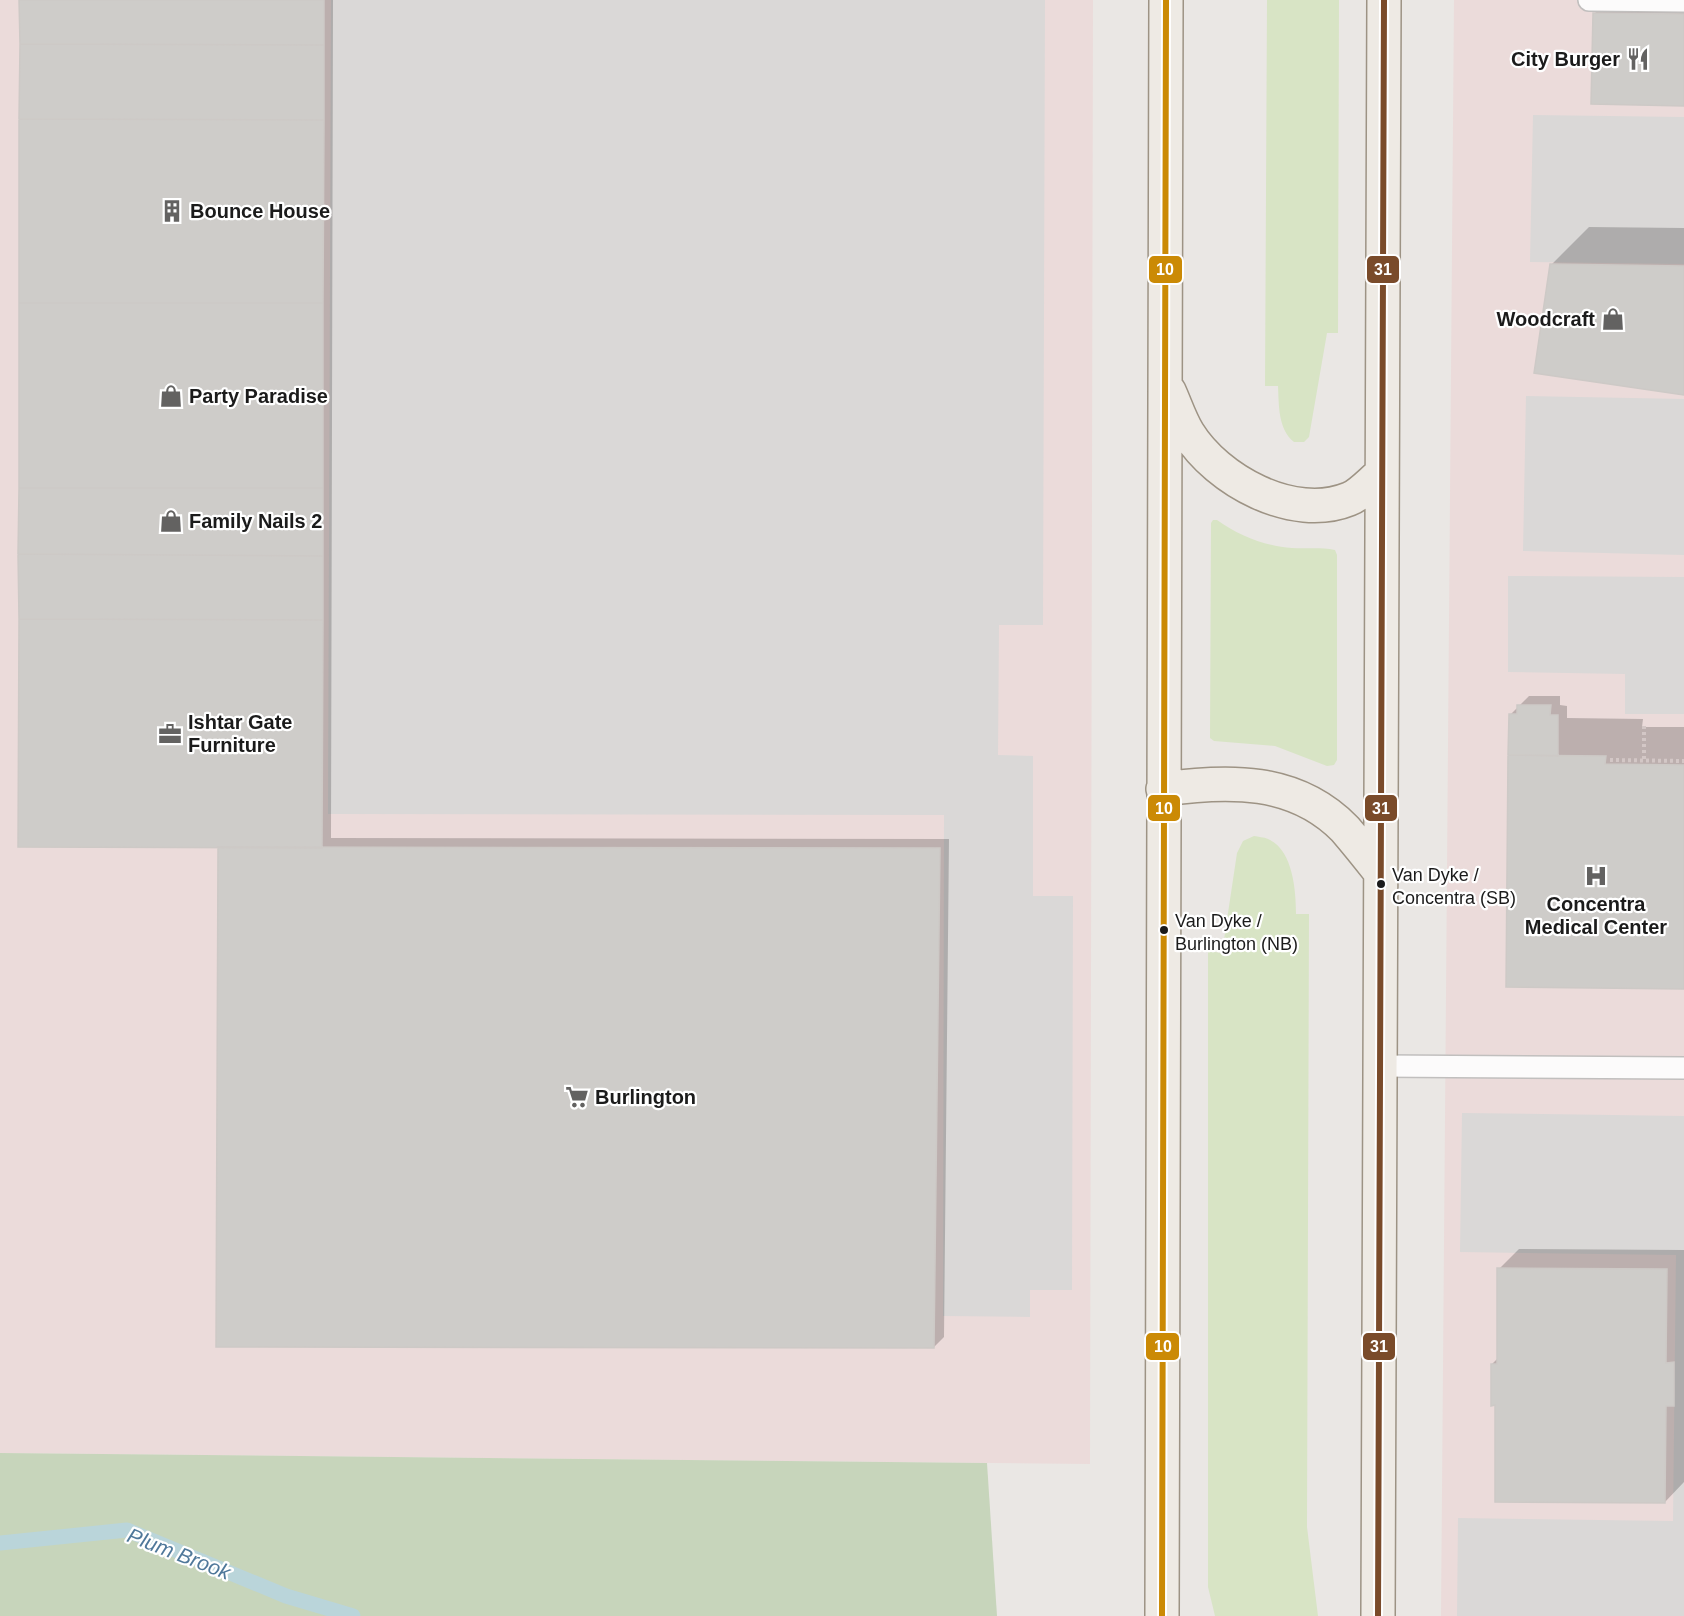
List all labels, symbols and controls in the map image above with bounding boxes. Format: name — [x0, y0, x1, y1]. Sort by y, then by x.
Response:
restaurant icon: City Burger — [1625, 46, 1651, 72]
place label: City Burger — [1511, 48, 1620, 70]
building icon: Bounce House — [159, 198, 185, 224]
place label: Bounce House — [190, 200, 330, 222]
line badge: 10 — [1148, 255, 1183, 284]
line badge: 31 — [1366, 255, 1400, 284]
text: 10 — [1156, 261, 1174, 278]
text: 31 — [1374, 261, 1392, 278]
shop icon: Woodcraft — [1600, 306, 1626, 332]
place label: Woodcraft — [1496, 308, 1595, 330]
shop icon: Party Paradise — [158, 383, 184, 409]
place label: Party Paradise — [189, 385, 328, 407]
shop icon: Family Nails 2 — [158, 508, 184, 534]
place label: Family Nails 2 — [189, 510, 322, 532]
place label: Ishtar Gate Furniture — [188, 711, 292, 756]
office icon: Ishtar Gate Furniture — [157, 721, 183, 747]
line badge: 10 — [1147, 794, 1181, 822]
line badge: 31 — [1364, 794, 1398, 822]
text: 10 — [1155, 800, 1173, 817]
text: 31 — [1372, 800, 1390, 817]
hospital icon: Concentra Medical Center — [1583, 863, 1609, 889]
place label: Van Dyke / Concentra (SB) — [1392, 865, 1516, 908]
marker: Van Dyke / Concentra (SB) — [1375, 878, 1387, 890]
place label: Concentra Medical Center — [1525, 893, 1667, 938]
place label: Van Dyke / Burlington (NB) — [1175, 911, 1298, 954]
marker: Van Dyke / Burlington (NB) — [1158, 924, 1170, 936]
supermarket icon: Burlington — [564, 1084, 590, 1110]
place label: Burlington — [595, 1086, 696, 1108]
line badge: 10 — [1145, 1332, 1180, 1361]
line badge: 31 — [1362, 1332, 1396, 1361]
text: 10 — [1154, 1338, 1172, 1355]
text: 31 — [1370, 1338, 1388, 1355]
water label: Plum Brook — [124, 1523, 235, 1584]

